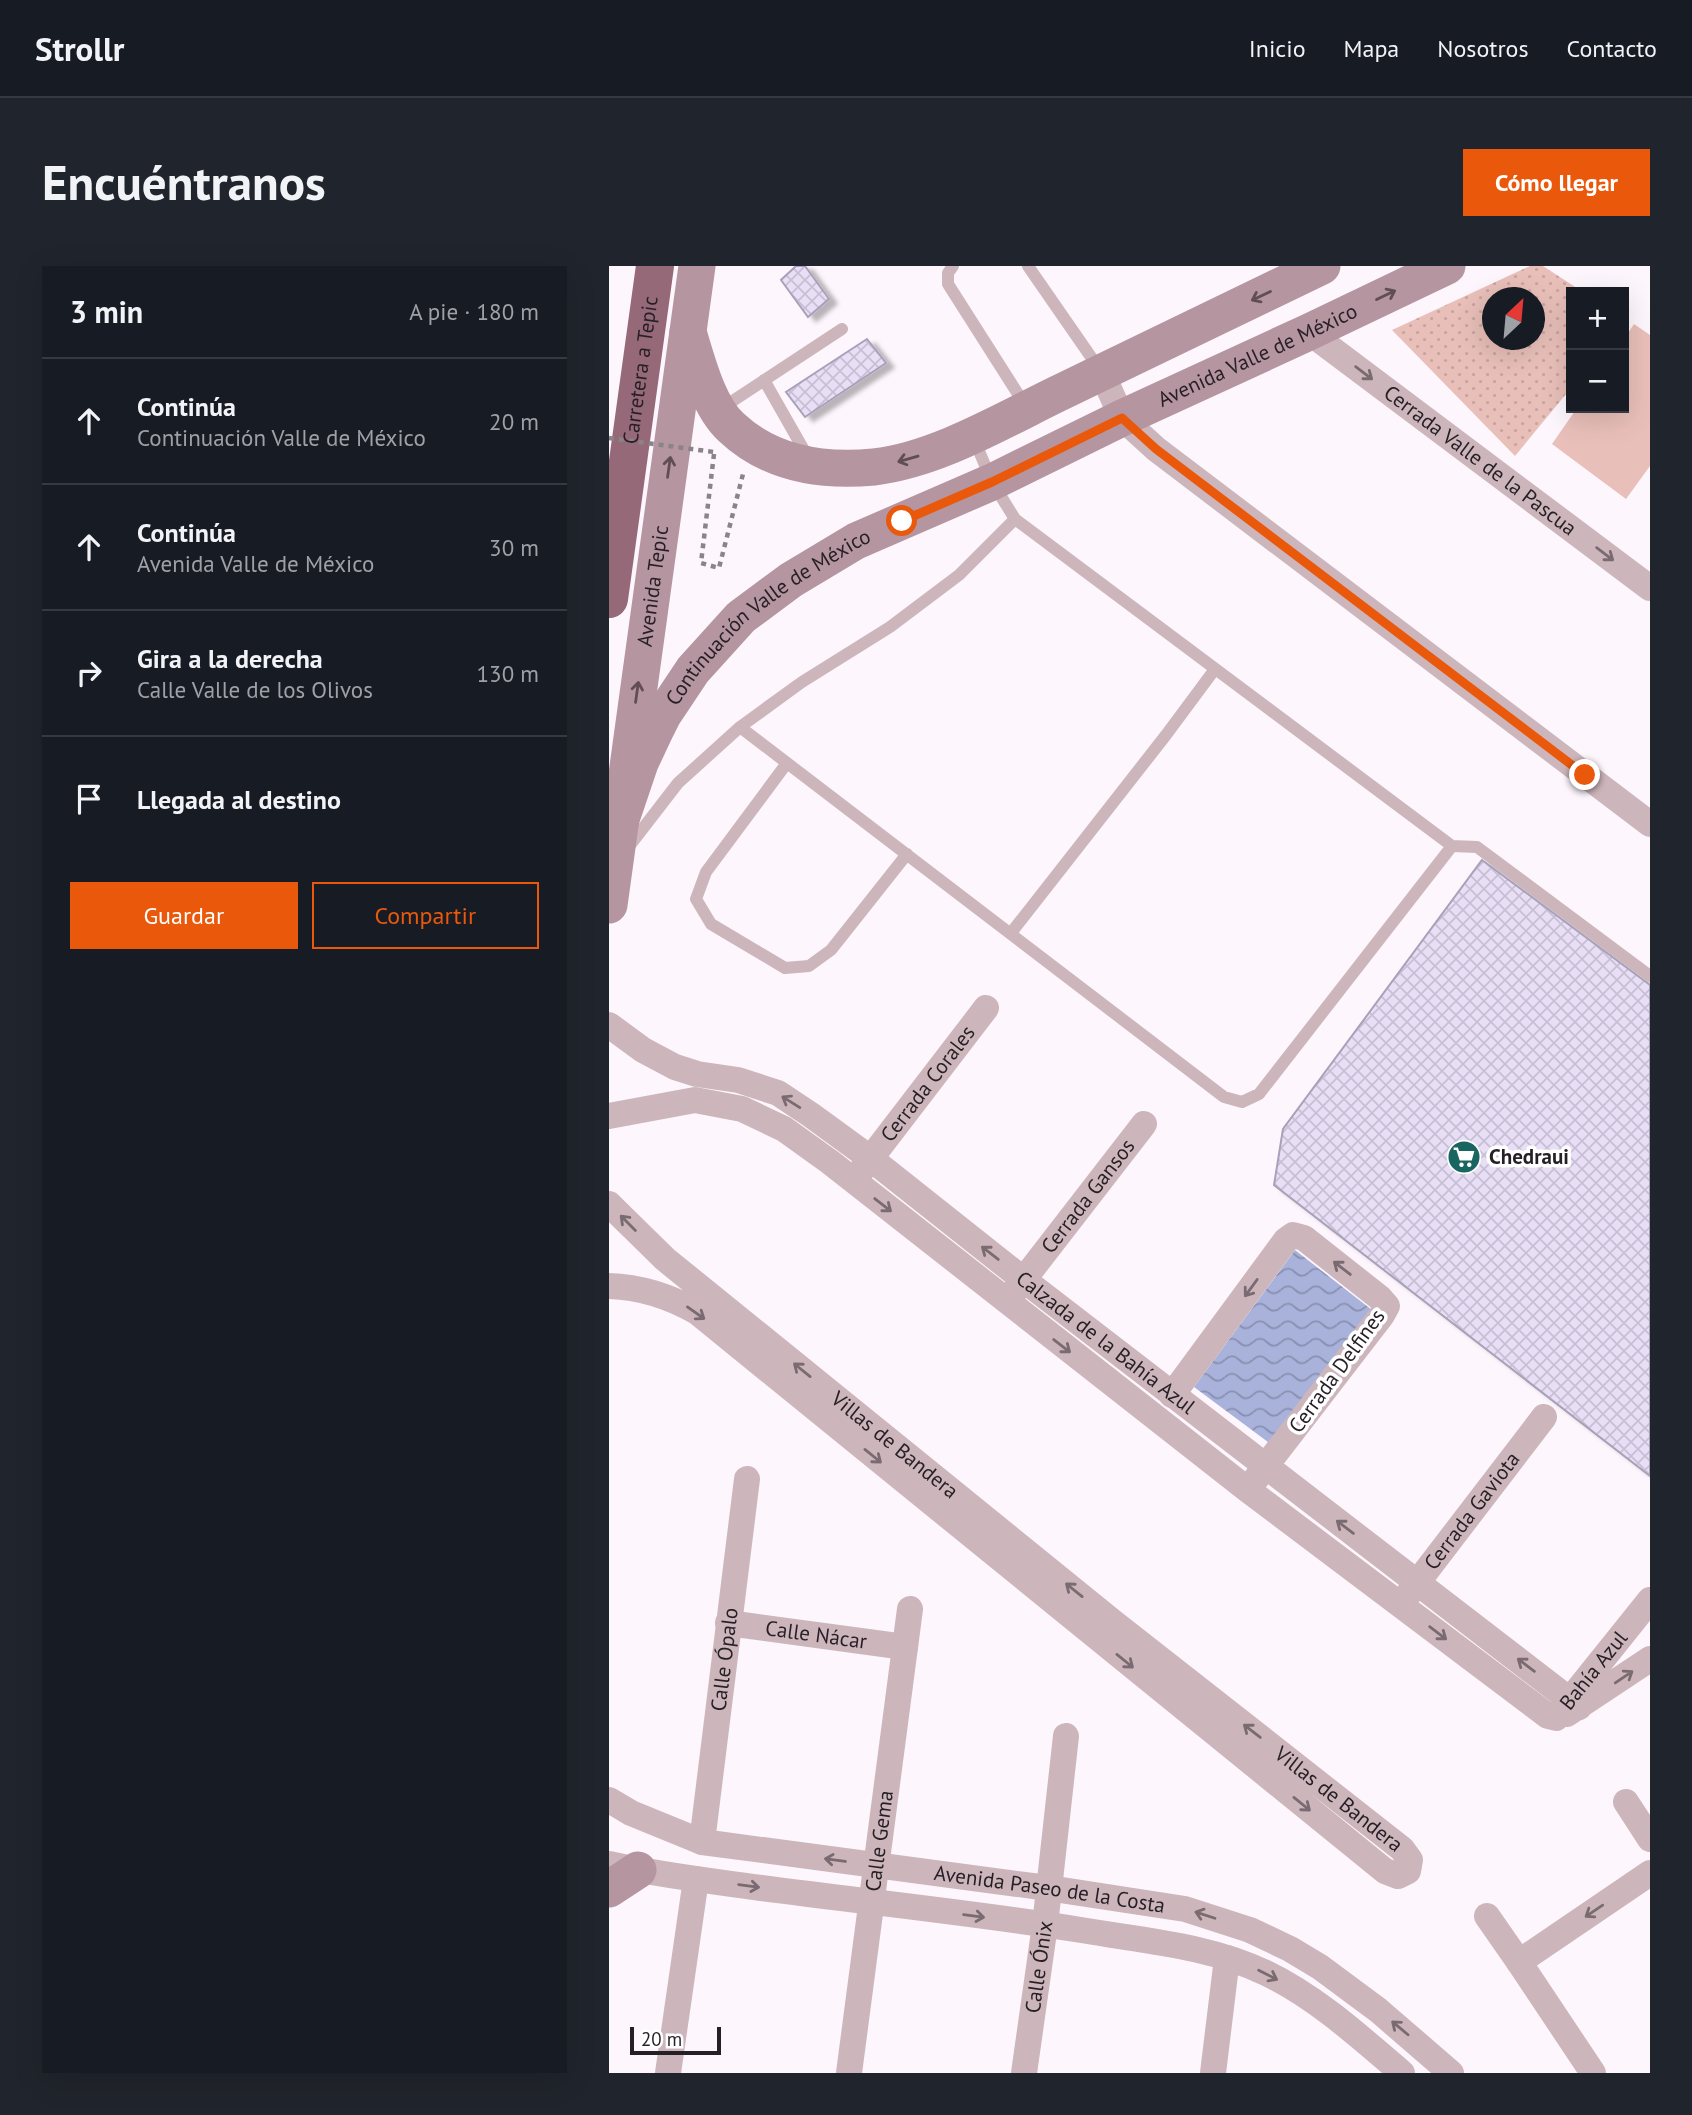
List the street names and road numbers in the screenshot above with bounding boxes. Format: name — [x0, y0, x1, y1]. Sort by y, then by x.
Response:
street label: Carretera a Tepic — [617, 294, 664, 446]
street label: Avenida Valle de México — [1153, 297, 1362, 413]
street label: Cerrada Valle de la Pascua — [1379, 379, 1582, 541]
street label: Continuación Valle de México — [659, 522, 874, 710]
street label: Avenida Tepic — [631, 524, 674, 648]
street label: Cerrada Corales — [874, 1020, 981, 1147]
street label: Cerrada Gansos — [1035, 1133, 1140, 1259]
street label: Calzada de la Bahía Azul — [1011, 1265, 1201, 1420]
street label: Cerrada Delfines — [1283, 1303, 1391, 1438]
street label: Villas de Bandera — [825, 1384, 964, 1504]
street label: Cerrada Gaviota — [1418, 1446, 1525, 1575]
street label: Calle Ópalo — [704, 1606, 744, 1713]
street label: Calle Nácar — [764, 1614, 869, 1655]
street label: Bahía Azul — [1553, 1625, 1633, 1715]
street label: Villas de Bandera — [1268, 1739, 1409, 1858]
street label: Calle Gema — [859, 1789, 899, 1893]
street label: Avenida Paseo de la Costa — [933, 1859, 1167, 1919]
street label: Calle Ónix — [1019, 1919, 1058, 2015]

